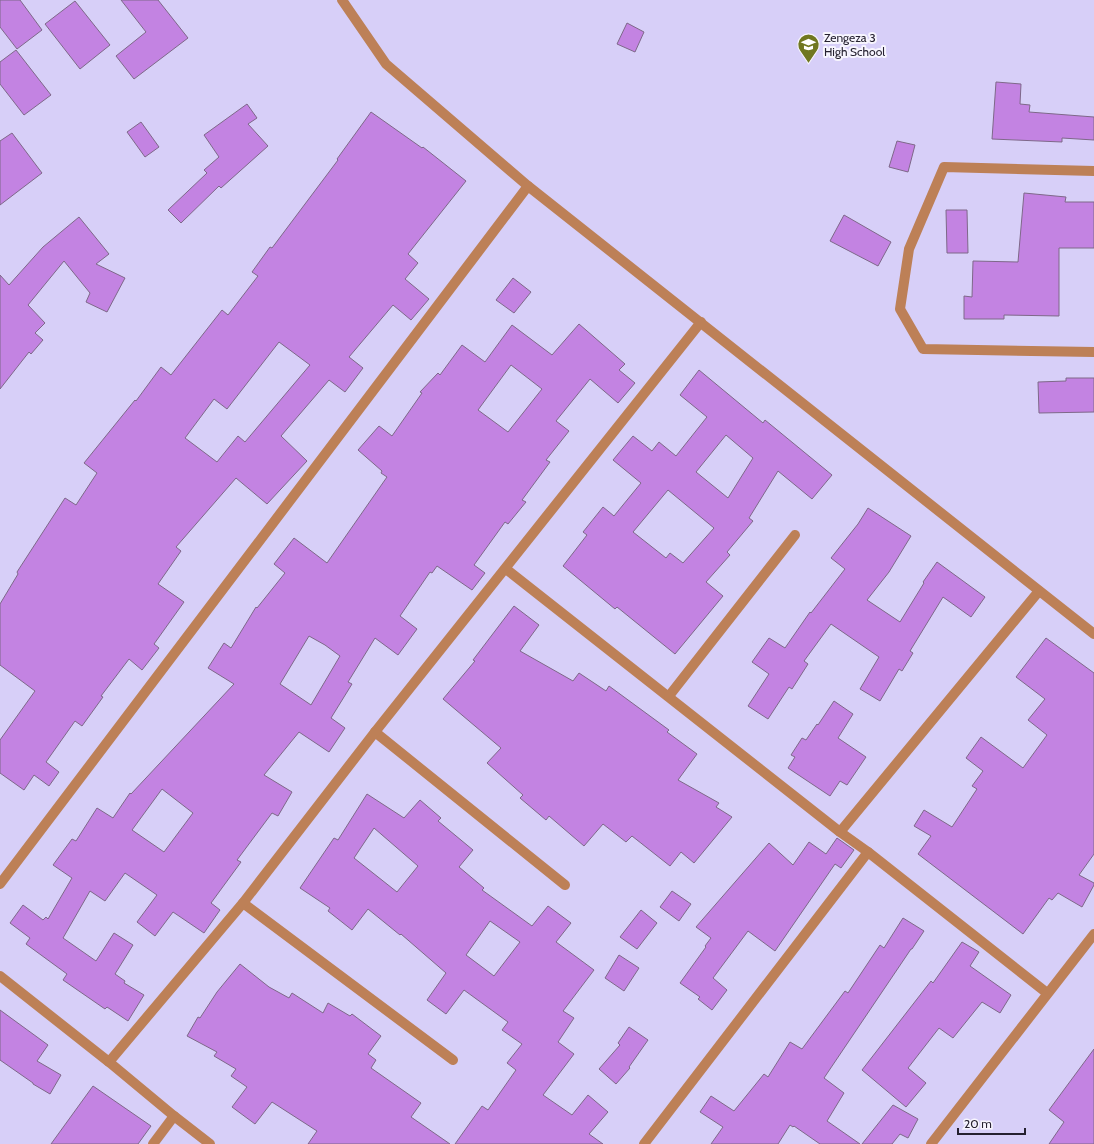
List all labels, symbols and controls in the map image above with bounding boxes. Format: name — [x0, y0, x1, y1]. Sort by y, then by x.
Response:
place label: Zengeza 3 High School — [824, 30, 885, 59]
school or university icon: Zengeza 3 High School — [795, 31, 821, 64]
scale bar — [958, 1110, 1025, 1136]
text: 20 m — [964, 1116, 992, 1131]

